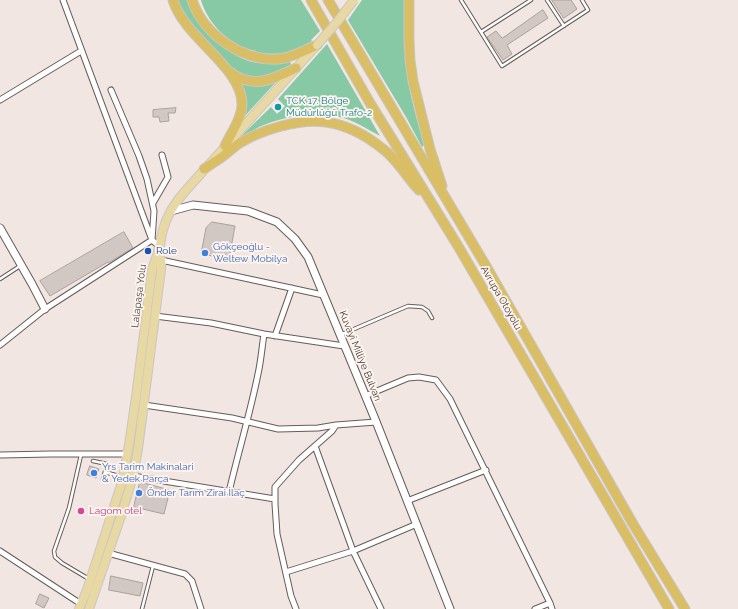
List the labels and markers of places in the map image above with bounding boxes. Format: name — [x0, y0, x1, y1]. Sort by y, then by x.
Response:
place label: TCK 17. Bölge Müdürlüğü Trafo-2 — [286, 95, 372, 118]
marker: TCK 17. Bölge Müdürlüğü Trafo-2 — [273, 102, 283, 112]
place label: Gökçeoğlu - Weltew Mobilya — [213, 241, 287, 264]
place label: Role — [156, 245, 177, 257]
marker: Role — [143, 246, 153, 256]
marker: Gökçeoğlu - Weltew Mobilya — [200, 248, 210, 258]
place label: Yrs Tarim Makinalari & Yedek Parça — [102, 461, 193, 484]
marker: Yrs Tarim Makinalari & Yedek Parça — [89, 468, 99, 478]
place label: Önder Tarım Zirai İlaç — [147, 487, 245, 499]
marker: Önder Tarım Zirai İlaç — [134, 488, 144, 498]
place label: Lagom otel — [89, 505, 142, 517]
marker: Lagom otel — [76, 506, 86, 516]

